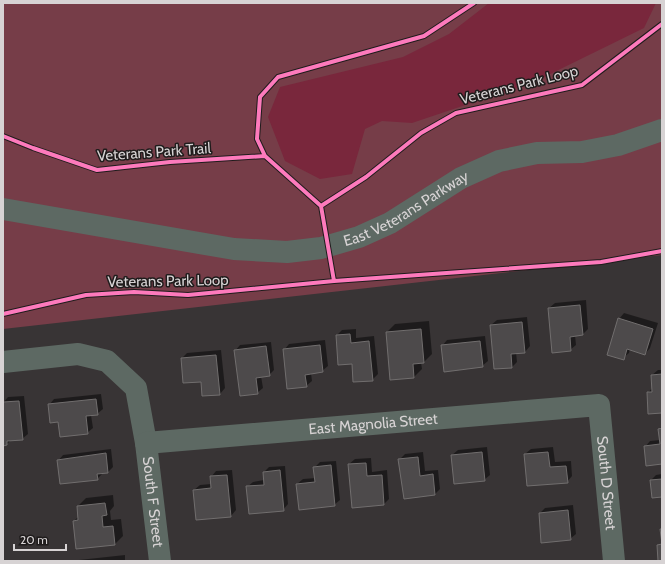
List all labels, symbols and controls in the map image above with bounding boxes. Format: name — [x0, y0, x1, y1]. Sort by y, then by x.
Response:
street label: Veterans Park Loop — [458, 62, 580, 108]
street label: Veterans Park Trail — [96, 139, 212, 165]
street label: East Veterans Parkway — [341, 167, 472, 250]
street label: Veterans Park Loop — [107, 271, 229, 291]
street label: East Magnolia Street — [308, 410, 438, 438]
street label: South D Street — [593, 435, 620, 531]
street label: South F Street — [139, 455, 167, 548]
scale bar — [14, 526, 66, 552]
text: 20 m — [20, 532, 48, 547]

